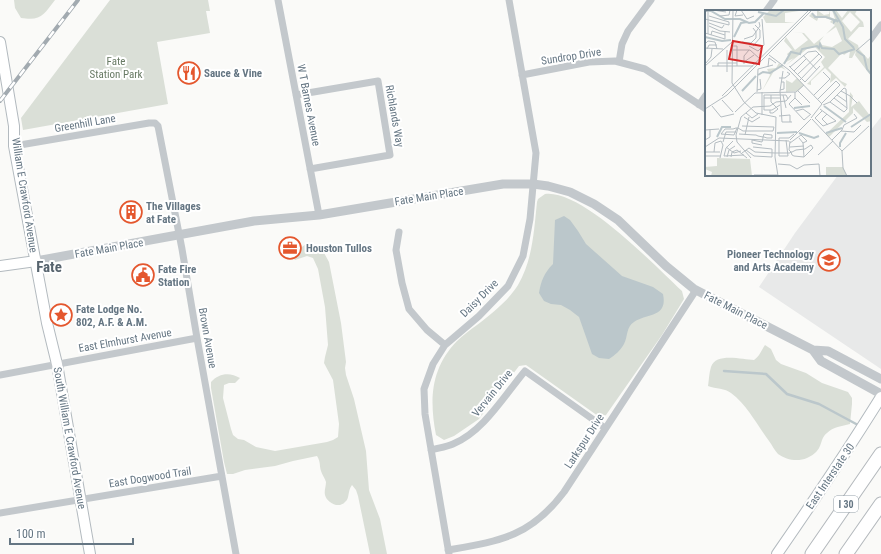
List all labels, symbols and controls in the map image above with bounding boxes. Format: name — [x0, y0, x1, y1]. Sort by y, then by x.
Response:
inset map — [705, 10, 871, 176]
street label: Sundrop Drive — [540, 45, 602, 68]
park label: Fate Station Park — [90, 55, 143, 81]
restaurant icon: Sauce & Vine — [176, 60, 202, 86]
street label: W T Barnes Avenue — [294, 63, 323, 147]
place label: Sauce & Vine — [204, 67, 262, 80]
street label: Richlands Way — [383, 84, 406, 149]
street label: Greenhill Lane — [54, 112, 117, 135]
street label: William E Crawford Avenue — [9, 137, 40, 254]
street label: Fate Main Place — [394, 185, 464, 208]
building icon: The Villages at Fate — [118, 199, 144, 225]
place label: The Villages at Fate — [146, 200, 201, 226]
office icon: Houston Tullos — [277, 235, 303, 261]
street label: Fate Main Place — [74, 236, 144, 261]
place label: Houston Tullos — [306, 242, 372, 255]
school or university icon: Pioneer Technology and Arts Academy — [816, 247, 842, 273]
place label: Pioneer Technology and Arts Academy — [727, 248, 814, 274]
district label: Fate — [36, 258, 62, 276]
public building icon: Fate Fire Station — [130, 262, 156, 288]
place label: Fate Fire Station — [158, 263, 196, 289]
street label: Daisy Drive — [458, 277, 501, 320]
street label: Fate Main Place — [702, 289, 770, 332]
place icon: Fate Lodge No. 802, A.F. & A.M. — [48, 302, 74, 328]
place label: Fate Lodge No. 802, A.F. & A.M. — [76, 303, 147, 329]
street label: Brown Avenue — [196, 307, 219, 369]
street label: East Elmhurst Avenue — [78, 326, 173, 355]
street label: South William E Crawford Avenue — [51, 366, 88, 510]
street label: Vervain Drive — [469, 367, 515, 419]
street label: Larkspur Drive — [562, 412, 607, 471]
street label: East Interstate 30 — [804, 441, 857, 512]
street label: East Dogwood Trail — [108, 465, 192, 490]
road number: I 30 — [834, 496, 858, 512]
scale bar — [10, 520, 133, 546]
text: 100 m — [16, 527, 46, 541]

